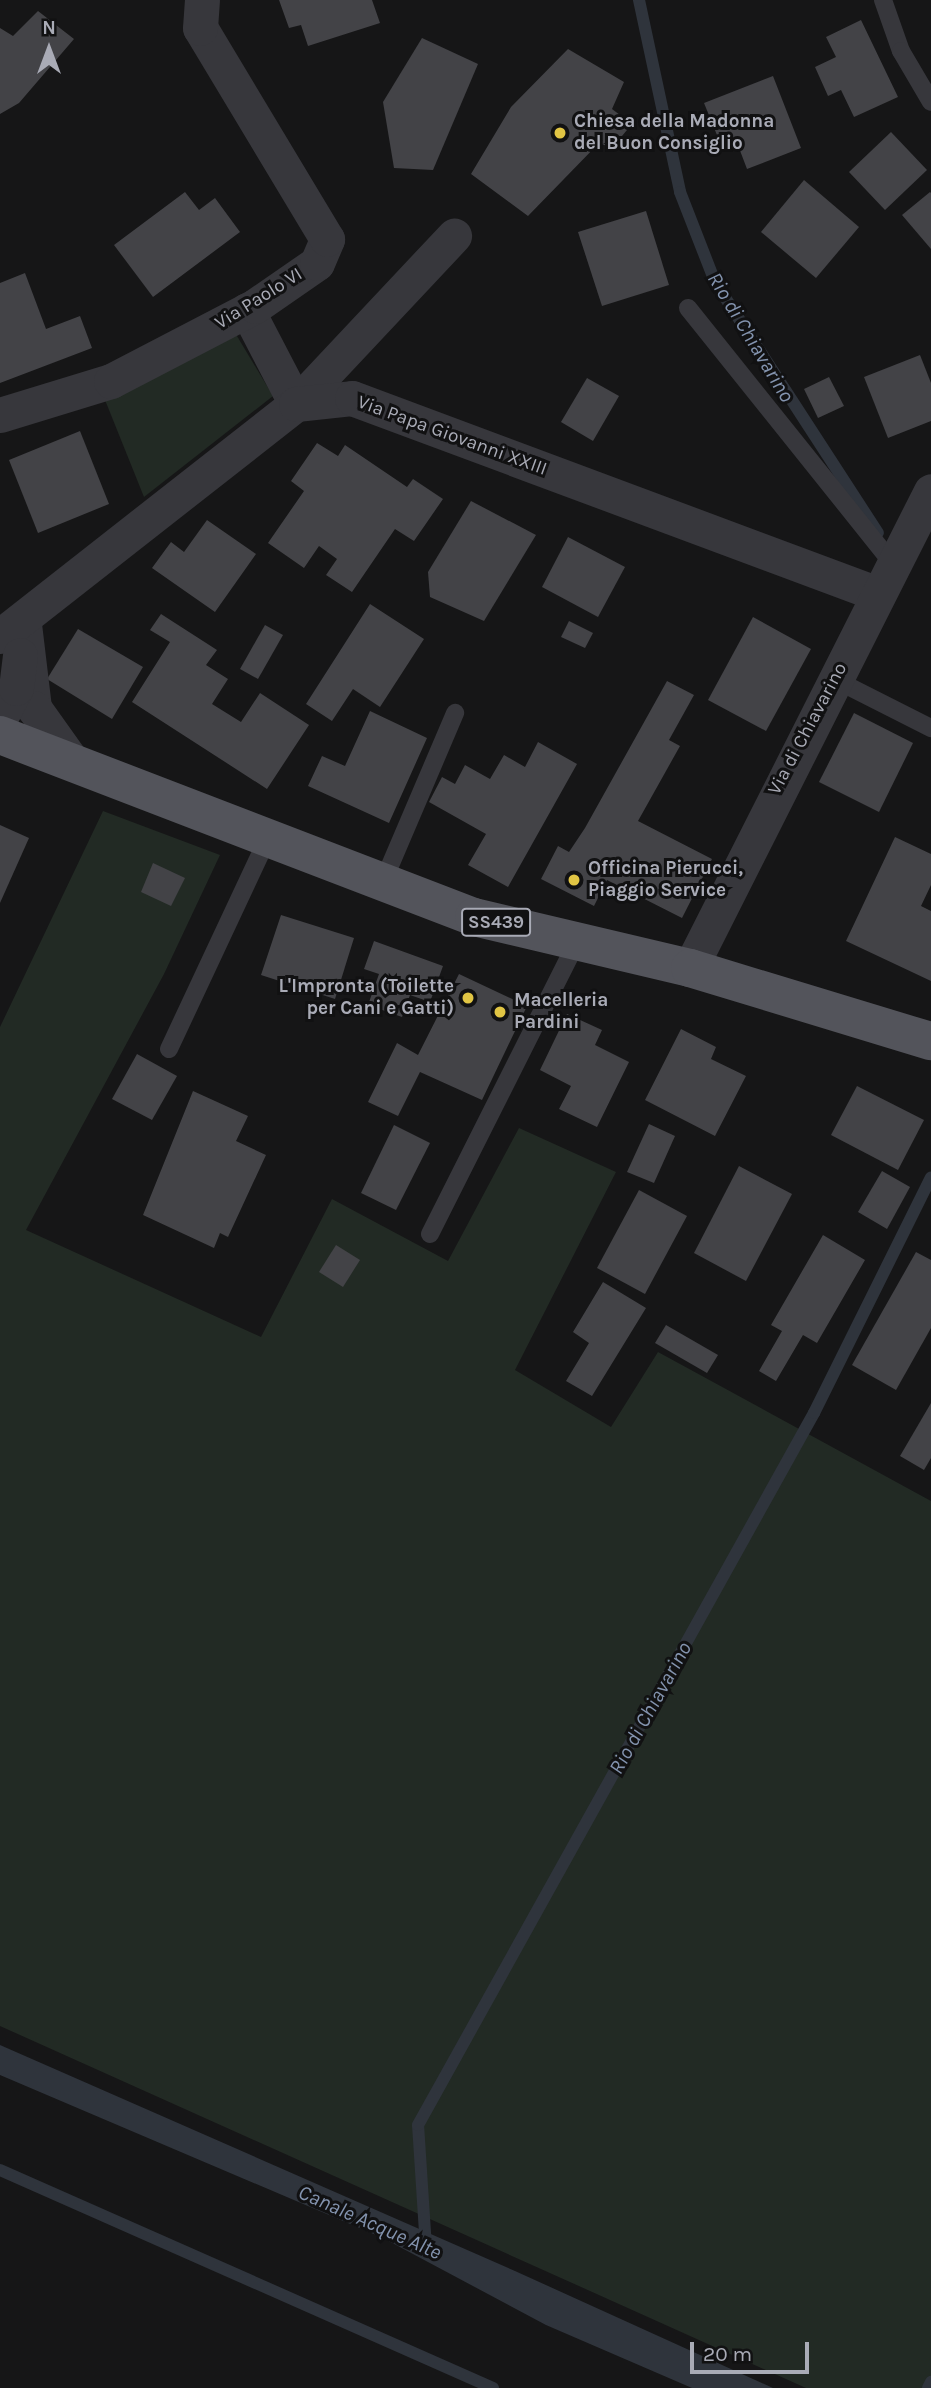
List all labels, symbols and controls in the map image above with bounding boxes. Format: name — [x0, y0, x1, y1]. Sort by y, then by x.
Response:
north arrow — [14, 14, 84, 84]
text: N — [42, 17, 56, 39]
place label: Chiesa della Madonna del Buon Consiglio — [574, 111, 774, 155]
marker: Chiesa della Madonna del Buon Consiglio — [552, 125, 568, 141]
street label: Via Paolo VI — [211, 263, 307, 335]
water label: Rio di Chiavarino — [702, 267, 800, 407]
street label: Via Papa Giovanni XXIII — [354, 391, 550, 481]
street label: Via di Chiavarino — [764, 659, 852, 799]
place label: Officina Pierucci, Piaggio Service — [588, 858, 743, 902]
marker: Officina Pierucci, Piaggio Service — [566, 872, 582, 888]
road number: SS439 — [461, 908, 531, 937]
place label: L'Impronta (Toilette per Cani e Gatti) — [278, 976, 454, 1020]
marker: L'Impronta (Toilette per Cani e Gatti) — [460, 990, 476, 1006]
place label: Macelleria Pardini — [514, 990, 608, 1034]
marker: Macelleria Pardini — [492, 1004, 508, 1020]
water label: Rio di Chiavarino — [603, 1637, 697, 1779]
water label: Canale Acque Alte — [295, 2179, 445, 2265]
scale bar — [693, 2328, 812, 2372]
text: 20 m — [703, 2342, 752, 2366]

